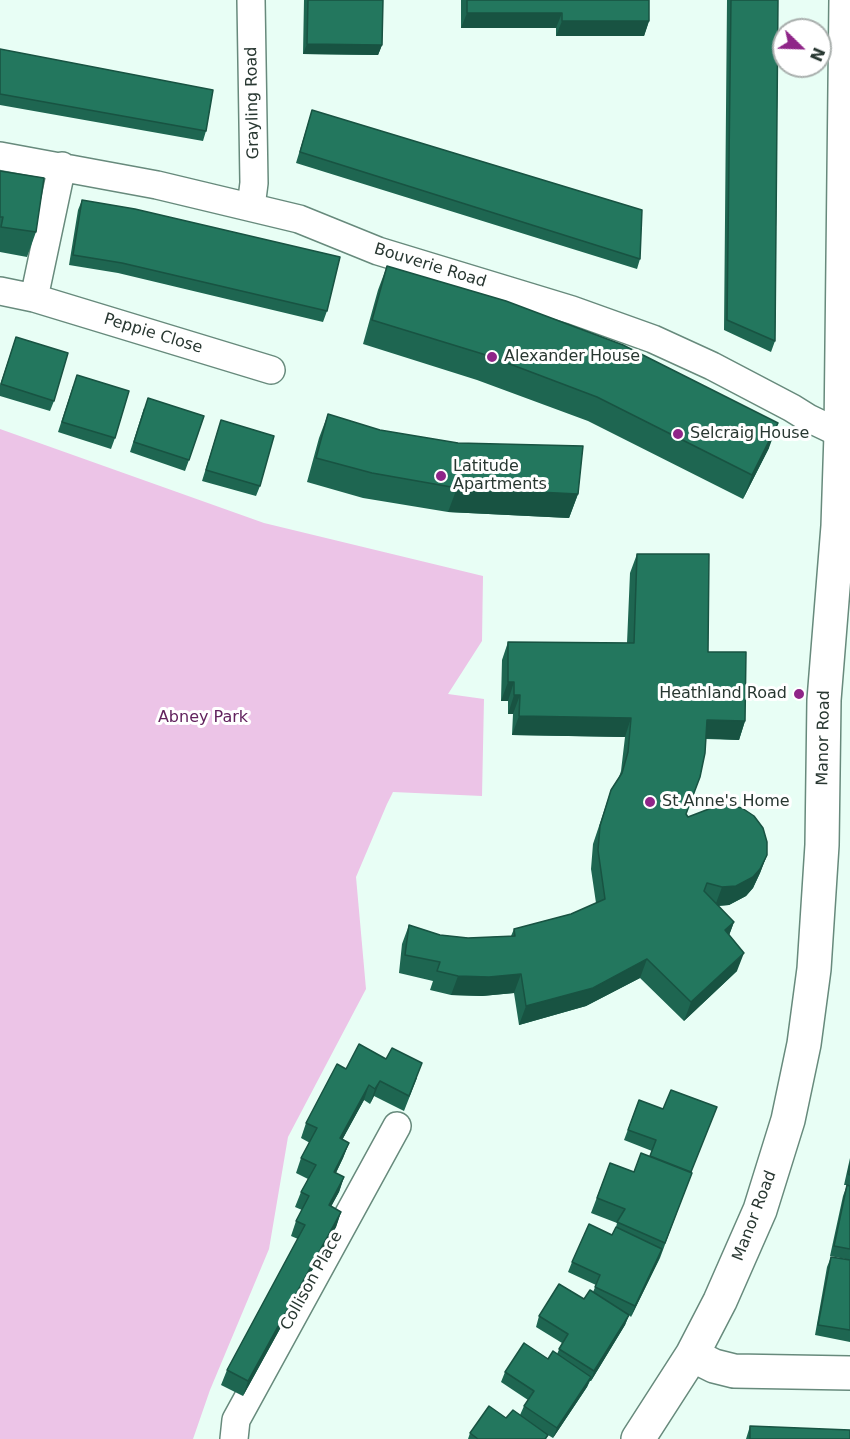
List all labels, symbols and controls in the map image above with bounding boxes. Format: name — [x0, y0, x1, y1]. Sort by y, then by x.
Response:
north arrow — [772, 18, 832, 78]
text: N — [806, 45, 829, 64]
street label: Grayling Road — [242, 47, 264, 159]
street label: Bouverie Road — [372, 240, 488, 292]
street label: Peppie Close — [101, 310, 205, 358]
place label: Alexander House — [504, 347, 640, 367]
marker: Alexander House — [485, 350, 499, 364]
place label: Selcraig House — [690, 424, 809, 444]
marker: Selcraig House — [671, 427, 685, 441]
place label: Latitude Apartments — [453, 457, 547, 495]
marker: Latitude Apartments — [434, 469, 448, 483]
place label: Heathland Road — [659, 684, 787, 704]
marker: Heathland Road — [792, 687, 806, 701]
street label: Manor Road — [814, 690, 834, 786]
park label: Abney Park — [158, 708, 248, 728]
place label: St Anne's Home — [662, 792, 790, 812]
marker: St Anne's Home — [643, 795, 657, 809]
street label: Manor Road — [729, 1168, 781, 1264]
street label: Collison Place — [277, 1228, 347, 1334]

